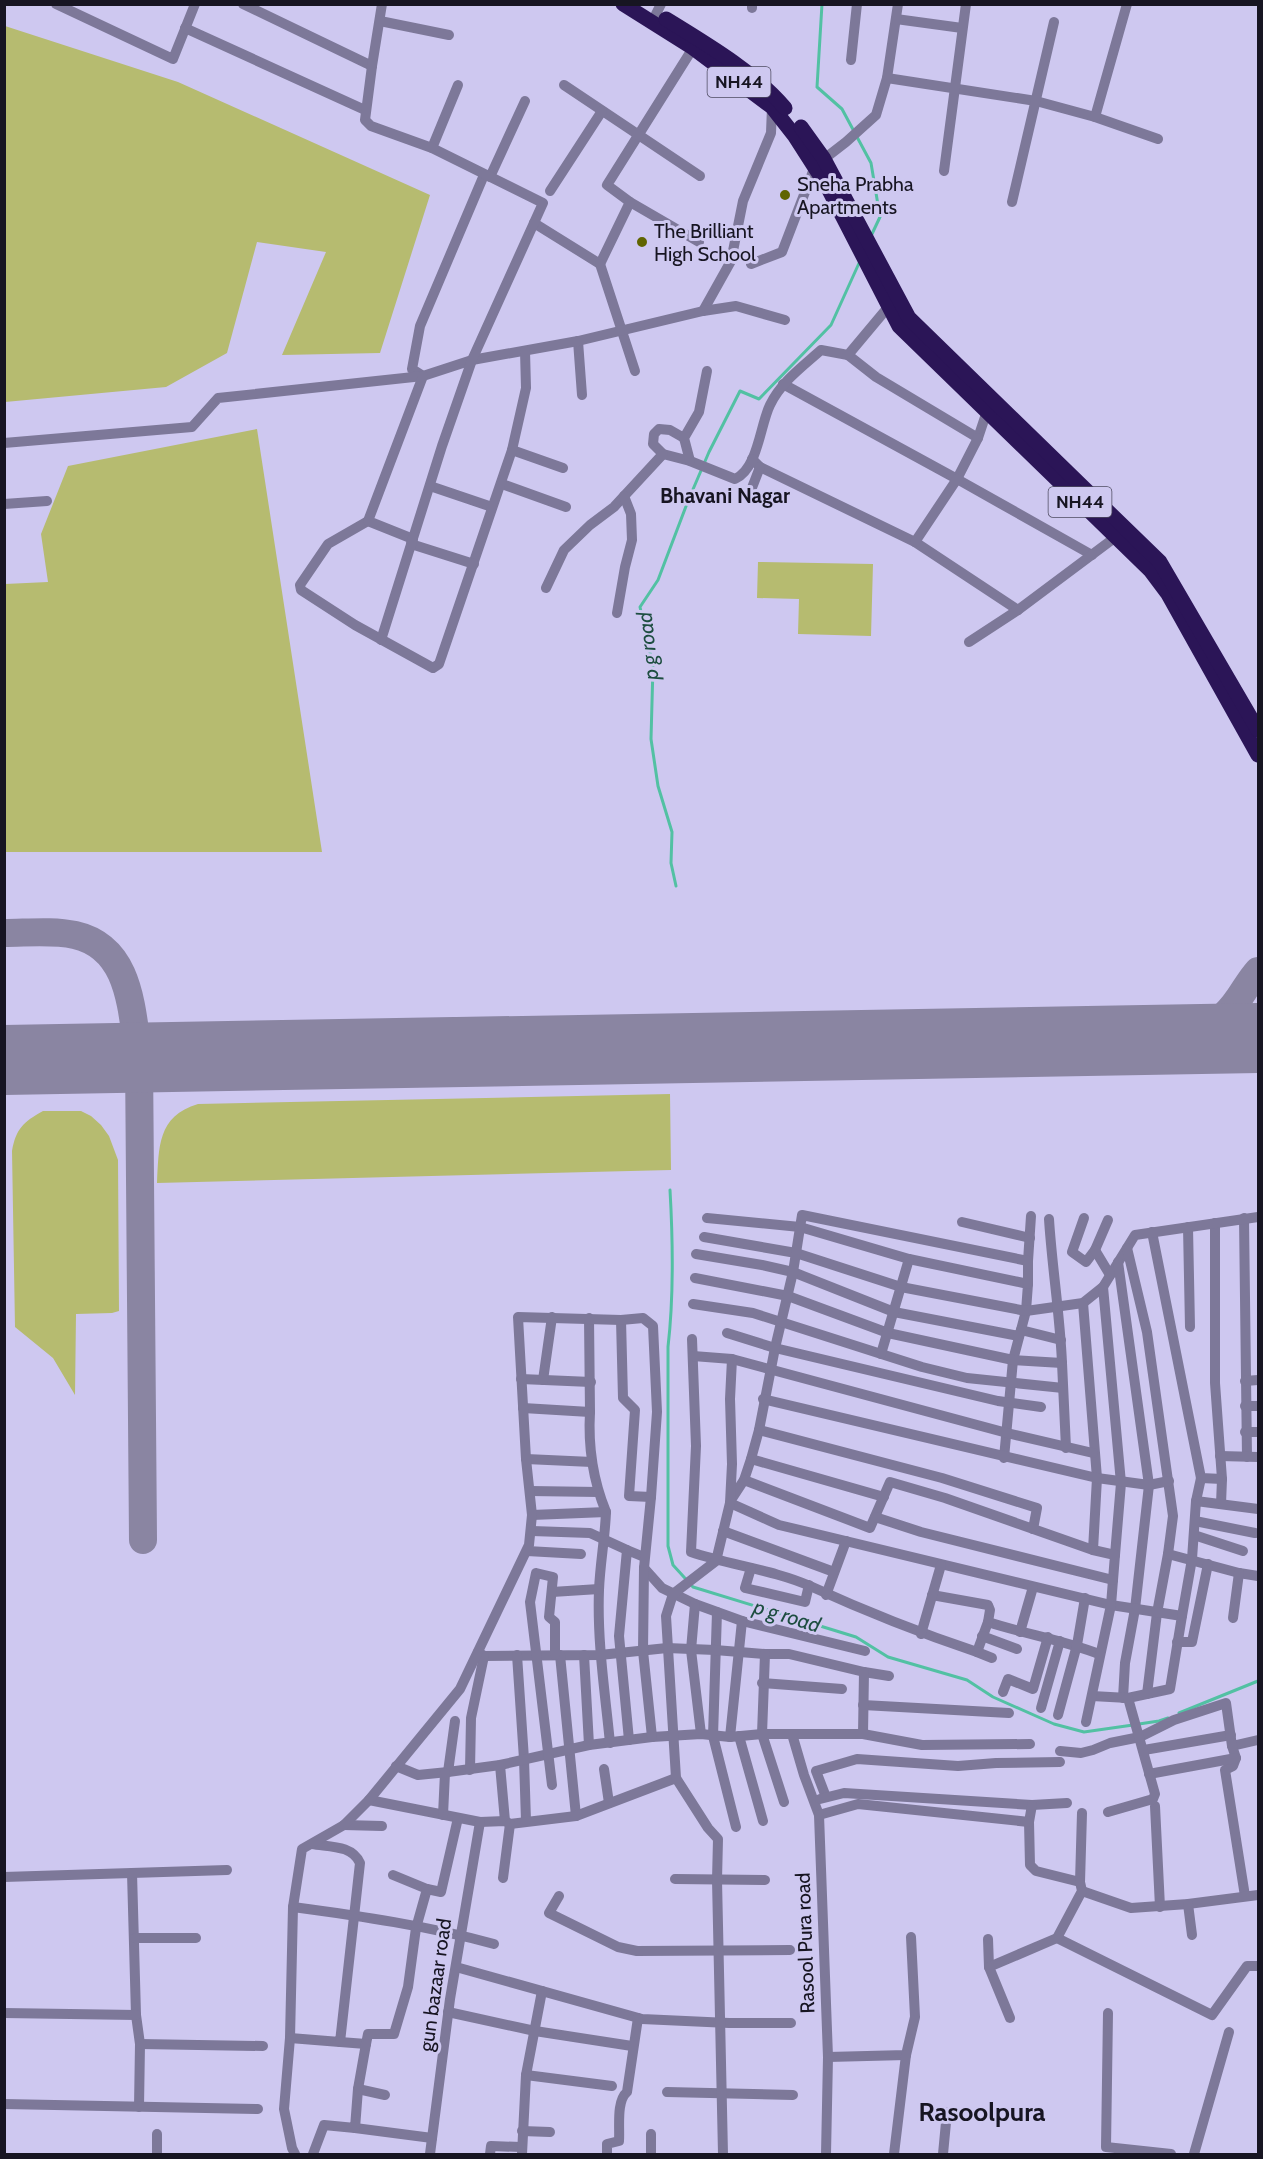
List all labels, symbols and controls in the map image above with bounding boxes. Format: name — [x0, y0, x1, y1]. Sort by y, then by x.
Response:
road number: NH44 — [708, 67, 771, 97]
place label: Sneha Prabha Apartments — [797, 172, 914, 219]
marker: Sneha Prabha Apartments — [778, 188, 792, 202]
place label: The Brilliant High School — [654, 219, 756, 266]
marker: The Brilliant High School — [635, 235, 649, 249]
district label: Bhavani Nagar — [660, 483, 790, 508]
road number: NH44 — [1048, 487, 1112, 517]
water label: p g road — [631, 610, 664, 682]
water label: p g road — [750, 1593, 825, 1638]
street label: Rasool Pura road — [791, 1872, 819, 2014]
street label: gun bazaar road — [414, 1917, 456, 2053]
district label: Rasoolpura — [918, 2096, 1046, 2128]

